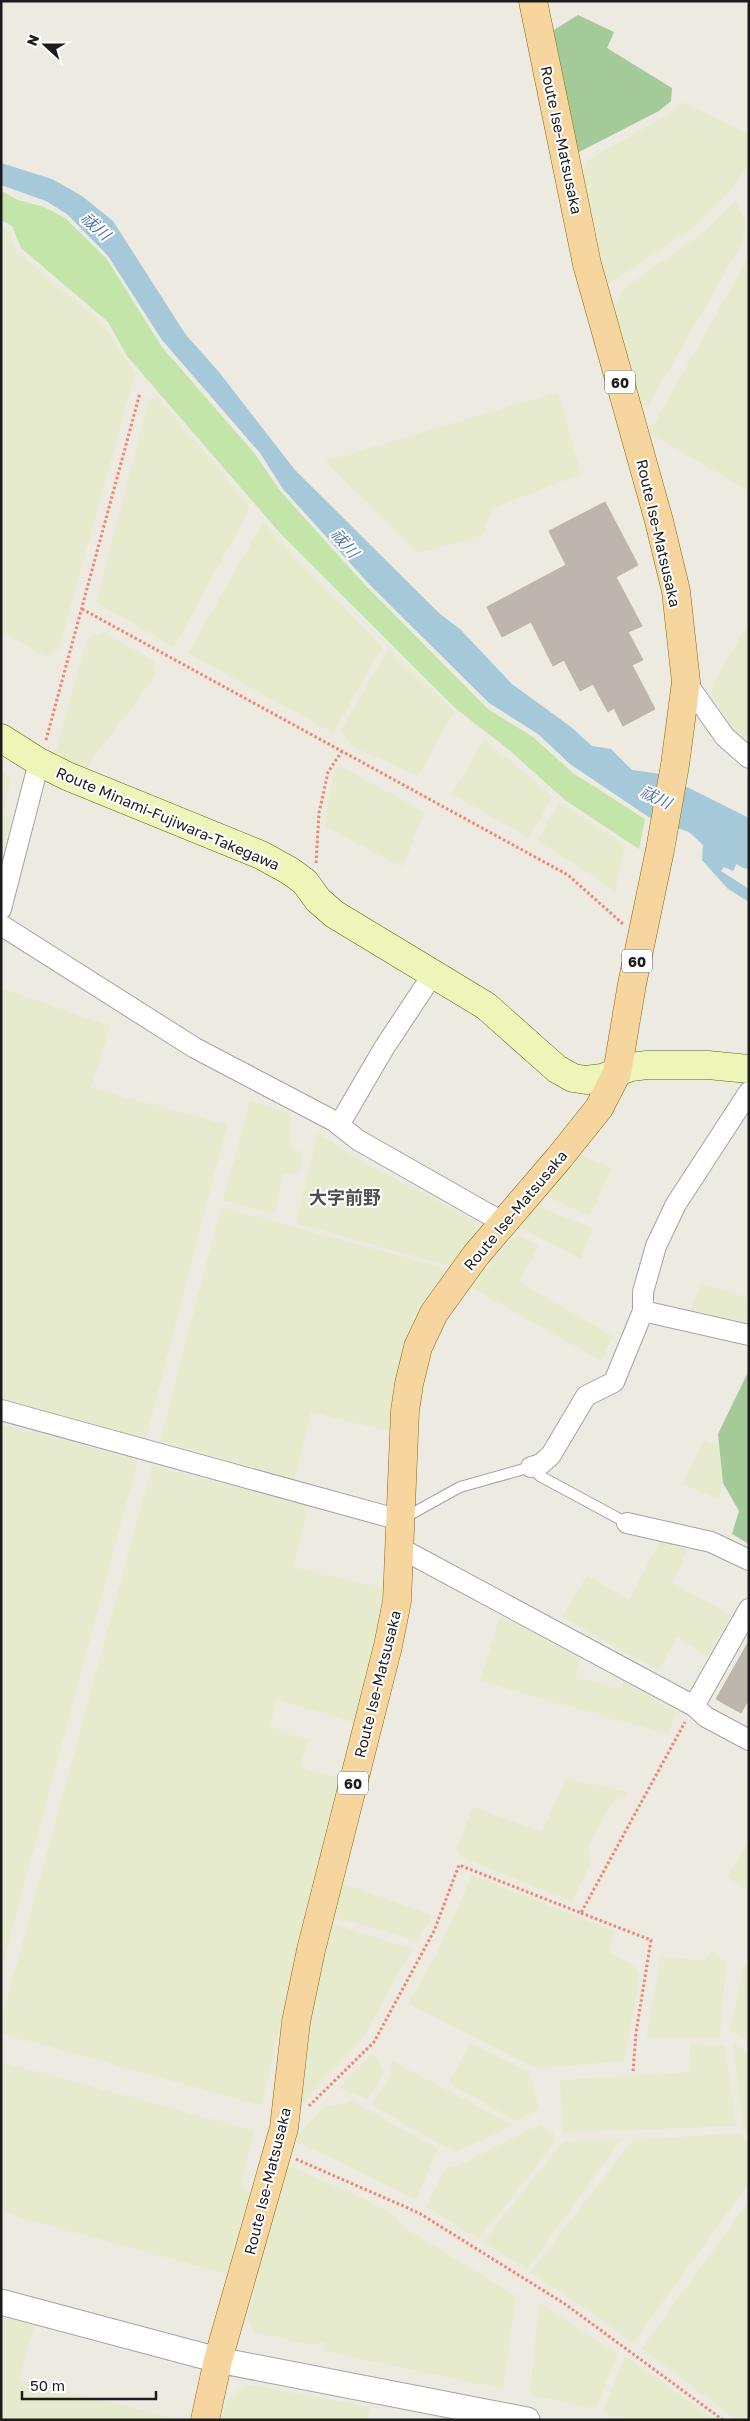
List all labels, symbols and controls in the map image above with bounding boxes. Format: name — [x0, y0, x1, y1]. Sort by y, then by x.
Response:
north arrow — [20, 20, 70, 70]
text: N — [23, 32, 42, 48]
street label: Route Ise-Matsusaka — [537, 64, 587, 216]
water label: 祓川 — [77, 208, 116, 245]
road number: 60 — [605, 371, 635, 394]
street label: Route Ise-Matsusaka — [633, 457, 685, 609]
water label: 祓川 — [327, 524, 364, 563]
street label: Route Minami-Fujiwara-Takegawa — [53, 763, 283, 873]
water label: 祓川 — [637, 781, 677, 814]
road number: 60 — [622, 949, 652, 972]
street label: Route Ise-Matsusaka — [460, 1146, 570, 1274]
district label: 大字前野 — [309, 1186, 381, 1208]
street label: Route Ise-Matsusaka — [350, 1609, 404, 1759]
road number: 60 — [338, 1772, 368, 1795]
street label: Route Ise-Matsusaka — [240, 2106, 294, 2256]
scale bar — [22, 2368, 156, 2400]
text: 50 m — [30, 2376, 65, 2394]

